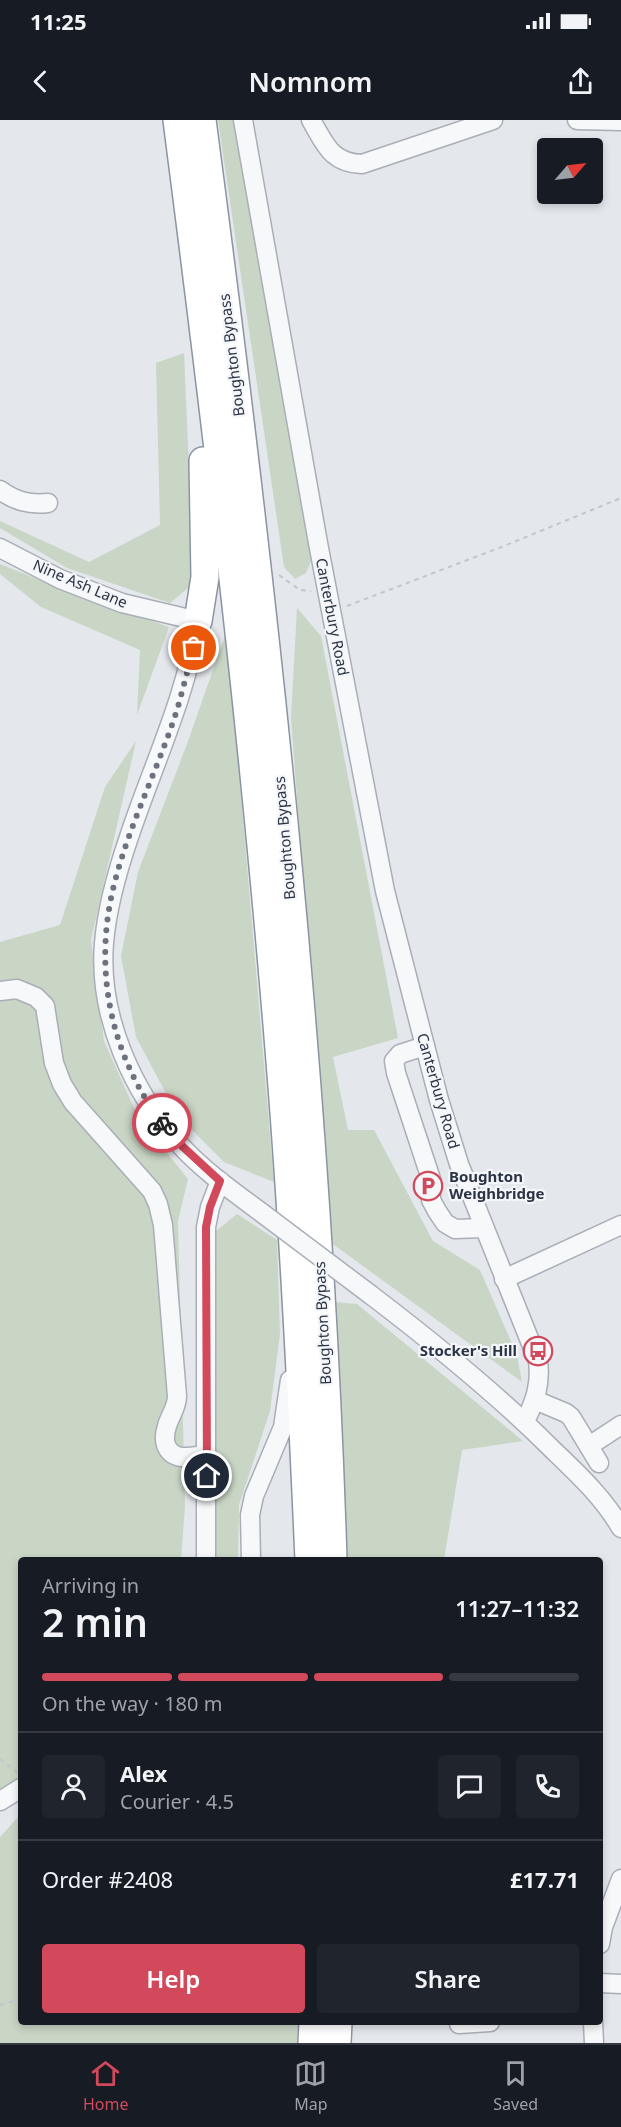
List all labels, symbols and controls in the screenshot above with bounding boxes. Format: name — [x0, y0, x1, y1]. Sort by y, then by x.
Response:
text: 11:25 — [30, 6, 87, 36]
text: Nomnom — [249, 63, 372, 100]
icon: back — [24, 65, 57, 98]
icon: share — [564, 65, 597, 98]
north arrow — [537, 138, 603, 204]
map controls — [537, 138, 603, 204]
street label: Boughton Bypass — [214, 293, 248, 418]
street label: Nine Ash Lane — [30, 554, 131, 612]
street label: Canterbury Road — [312, 556, 354, 677]
pin — [168, 622, 219, 673]
icon: bag — [177, 631, 210, 664]
street label: Boughton Bypass — [269, 776, 299, 901]
street label: Canterbury Road — [413, 1031, 465, 1151]
courier — [132, 1093, 192, 1153]
icon: bike — [146, 1107, 179, 1140]
place label: Boughton Weighbridge — [449, 1166, 545, 1203]
parking icon: Boughton Weighbridge — [412, 1170, 444, 1202]
street label: Boughton Bypass — [309, 1261, 335, 1385]
bus stop icon: Stocker's Hill — [522, 1335, 554, 1367]
place label: Stocker's Hill — [420, 1340, 517, 1360]
pin — [181, 1450, 232, 1501]
icon: home — [190, 1459, 223, 1492]
text: Arriving in — [42, 1572, 139, 1599]
text: 11:27–11:32 — [455, 1593, 579, 1623]
text: 2 min — [42, 1595, 148, 1648]
text: On the way · 180 m — [42, 1690, 222, 1717]
button: person — [42, 1755, 105, 1818]
button: chat — [438, 1755, 501, 1818]
button: phone — [516, 1755, 579, 1818]
text: Alex — [120, 1758, 167, 1788]
text: Courier · 4.5 — [120, 1788, 234, 1815]
text: Order #2408 — [42, 1864, 173, 1894]
text: £17.71 — [510, 1864, 579, 1894]
button: Help — [42, 1944, 305, 2013]
button: Share — [317, 1944, 579, 2013]
tab: Home — [83, 2057, 128, 2115]
tab: Map — [294, 2057, 328, 2115]
tab: Saved — [493, 2057, 538, 2115]

